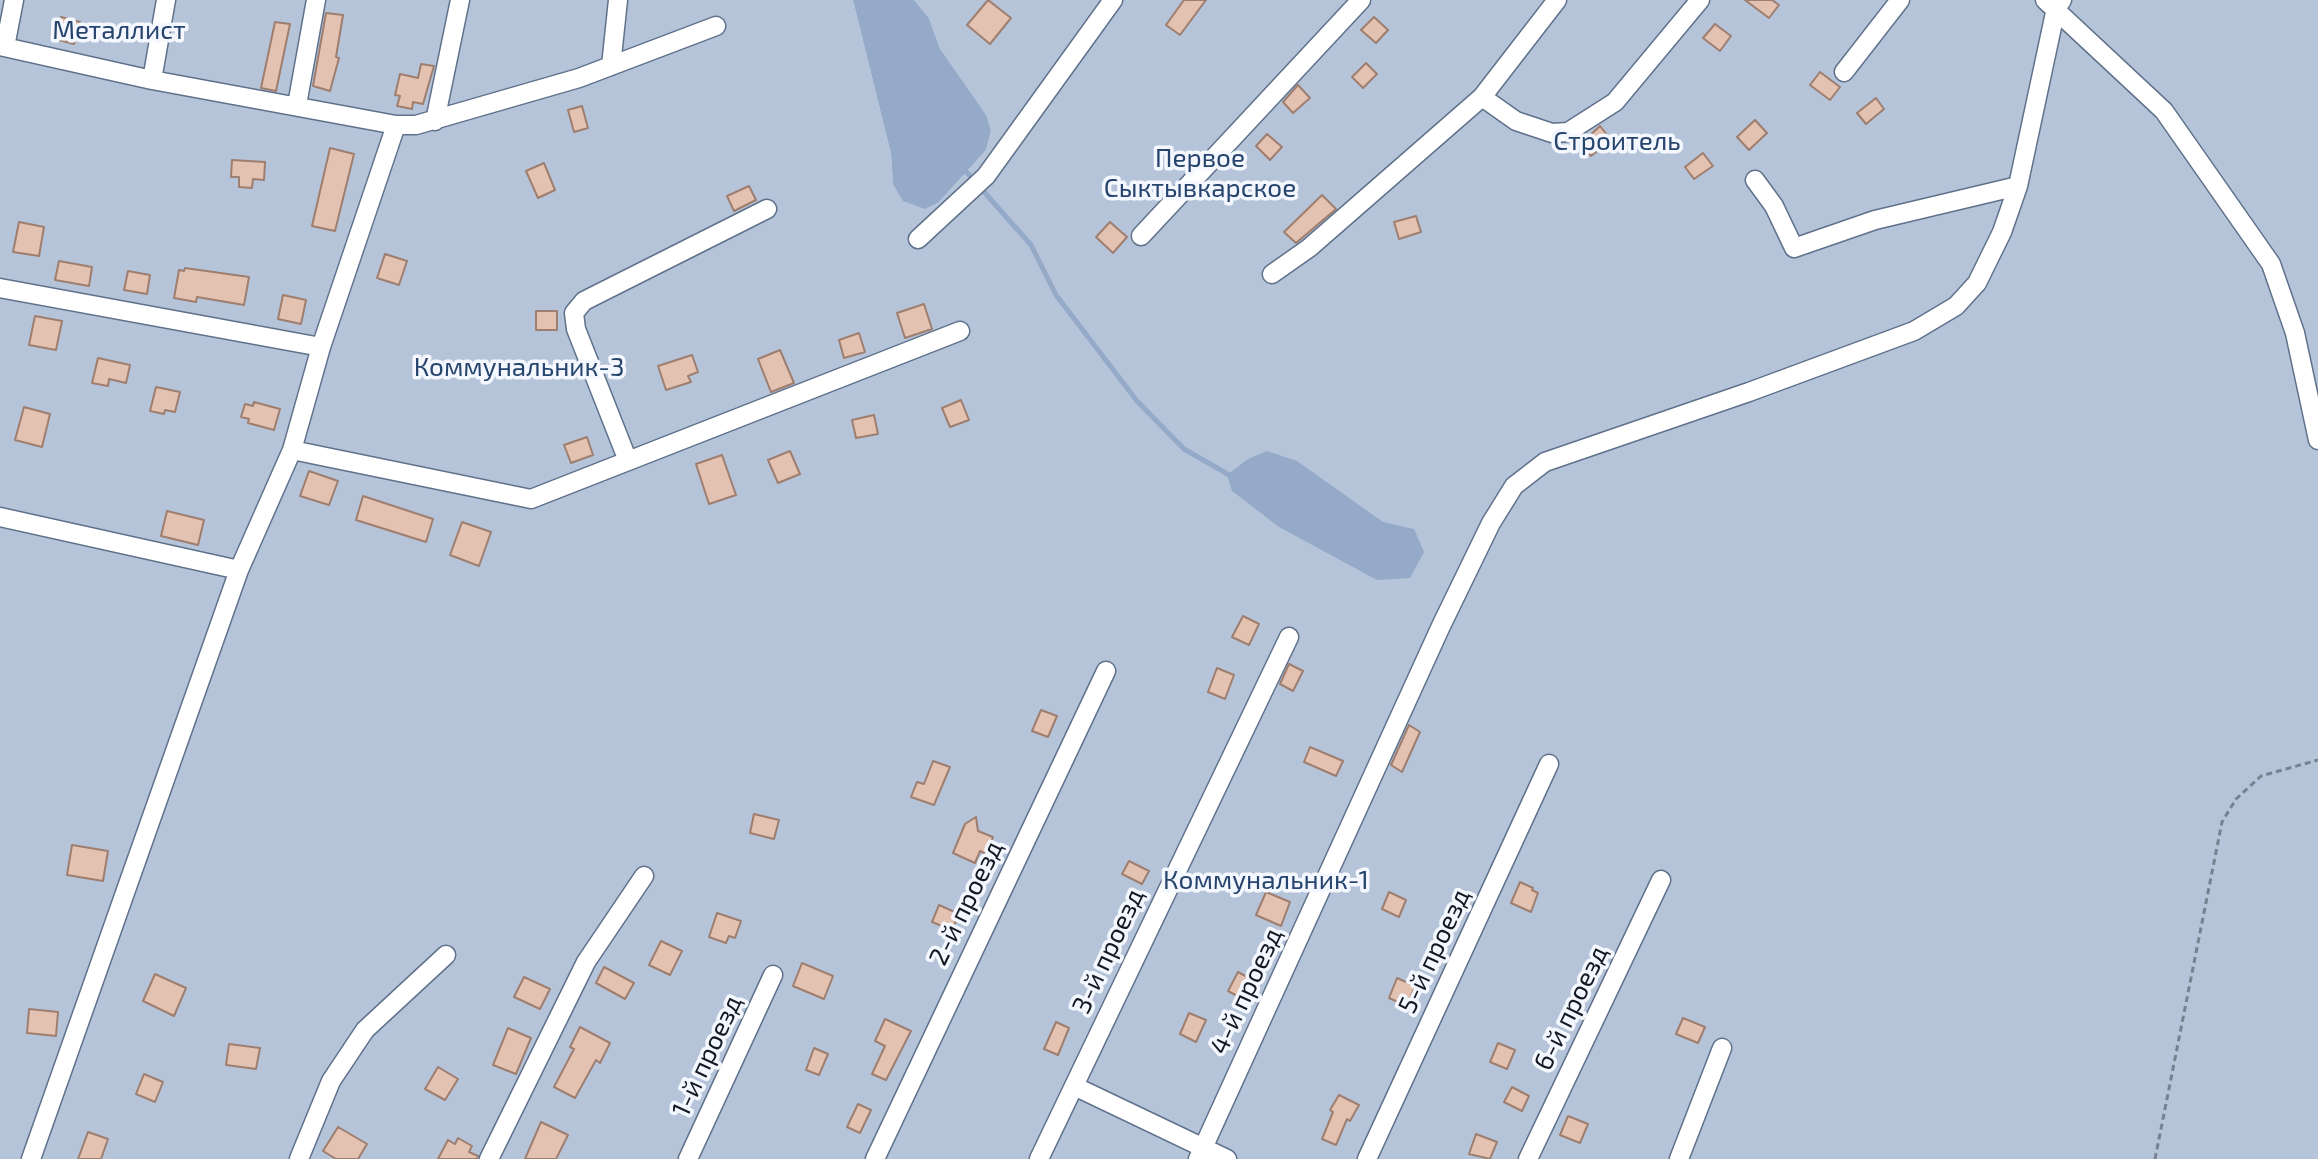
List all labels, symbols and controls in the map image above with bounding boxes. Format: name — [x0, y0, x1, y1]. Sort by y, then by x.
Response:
park label: Металлист — [52, 14, 186, 46]
park label: Строитель — [1553, 125, 1681, 157]
park label: Первое Сыктывкарское — [1104, 142, 1296, 204]
park label: Коммунальник-3 — [414, 351, 624, 383]
street label: 2-й проезд — [923, 836, 1009, 970]
park label: Коммунальник-1 — [1163, 864, 1369, 896]
street label: 3-й проезд — [1066, 884, 1150, 1018]
street label: 5-й проезд — [1392, 884, 1476, 1018]
street label: 4-й проезд — [1203, 923, 1289, 1059]
street label: 6-й проезд — [1527, 941, 1615, 1075]
street label: 1-й проезд — [665, 990, 749, 1122]

